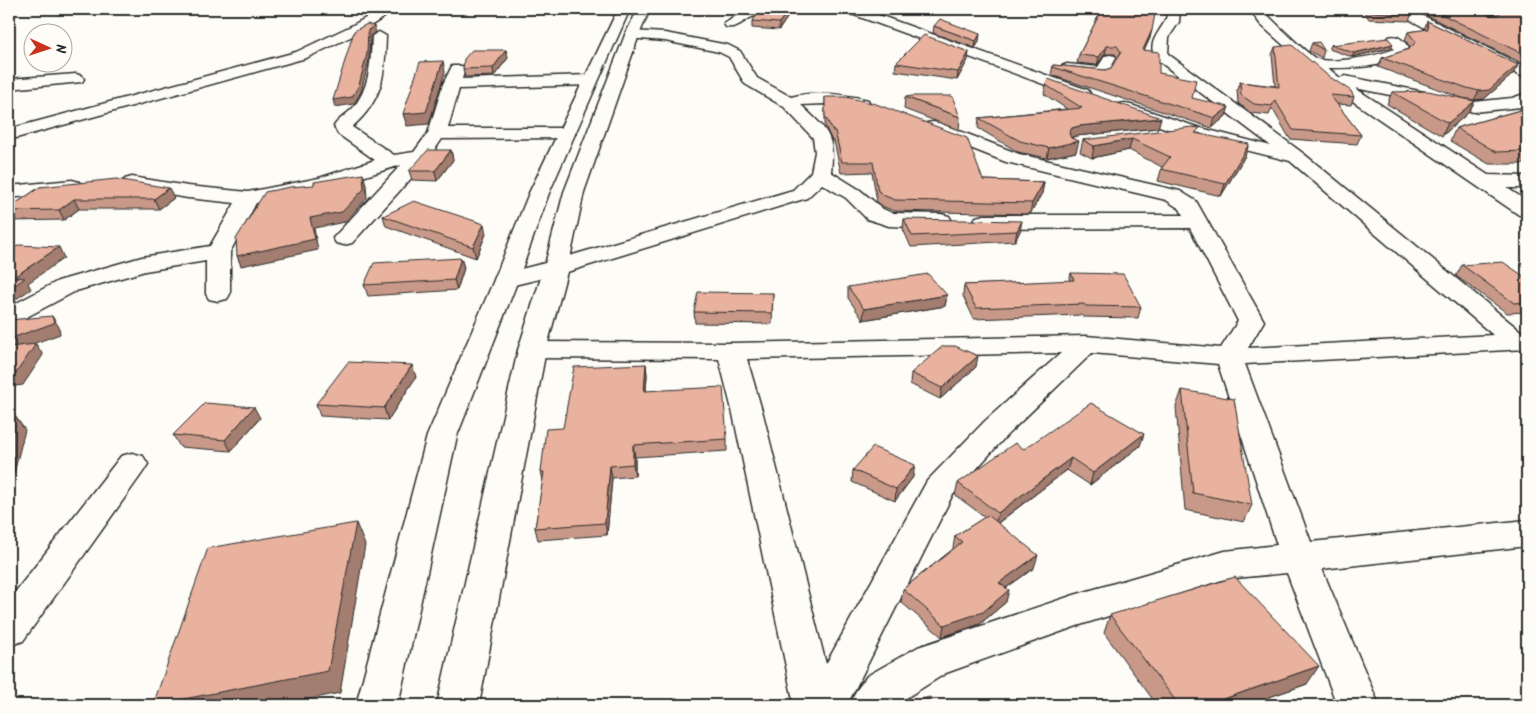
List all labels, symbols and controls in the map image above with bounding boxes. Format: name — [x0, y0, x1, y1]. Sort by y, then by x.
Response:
north arrow — [22, 22, 72, 72]
text: N — [49, 44, 71, 54]

